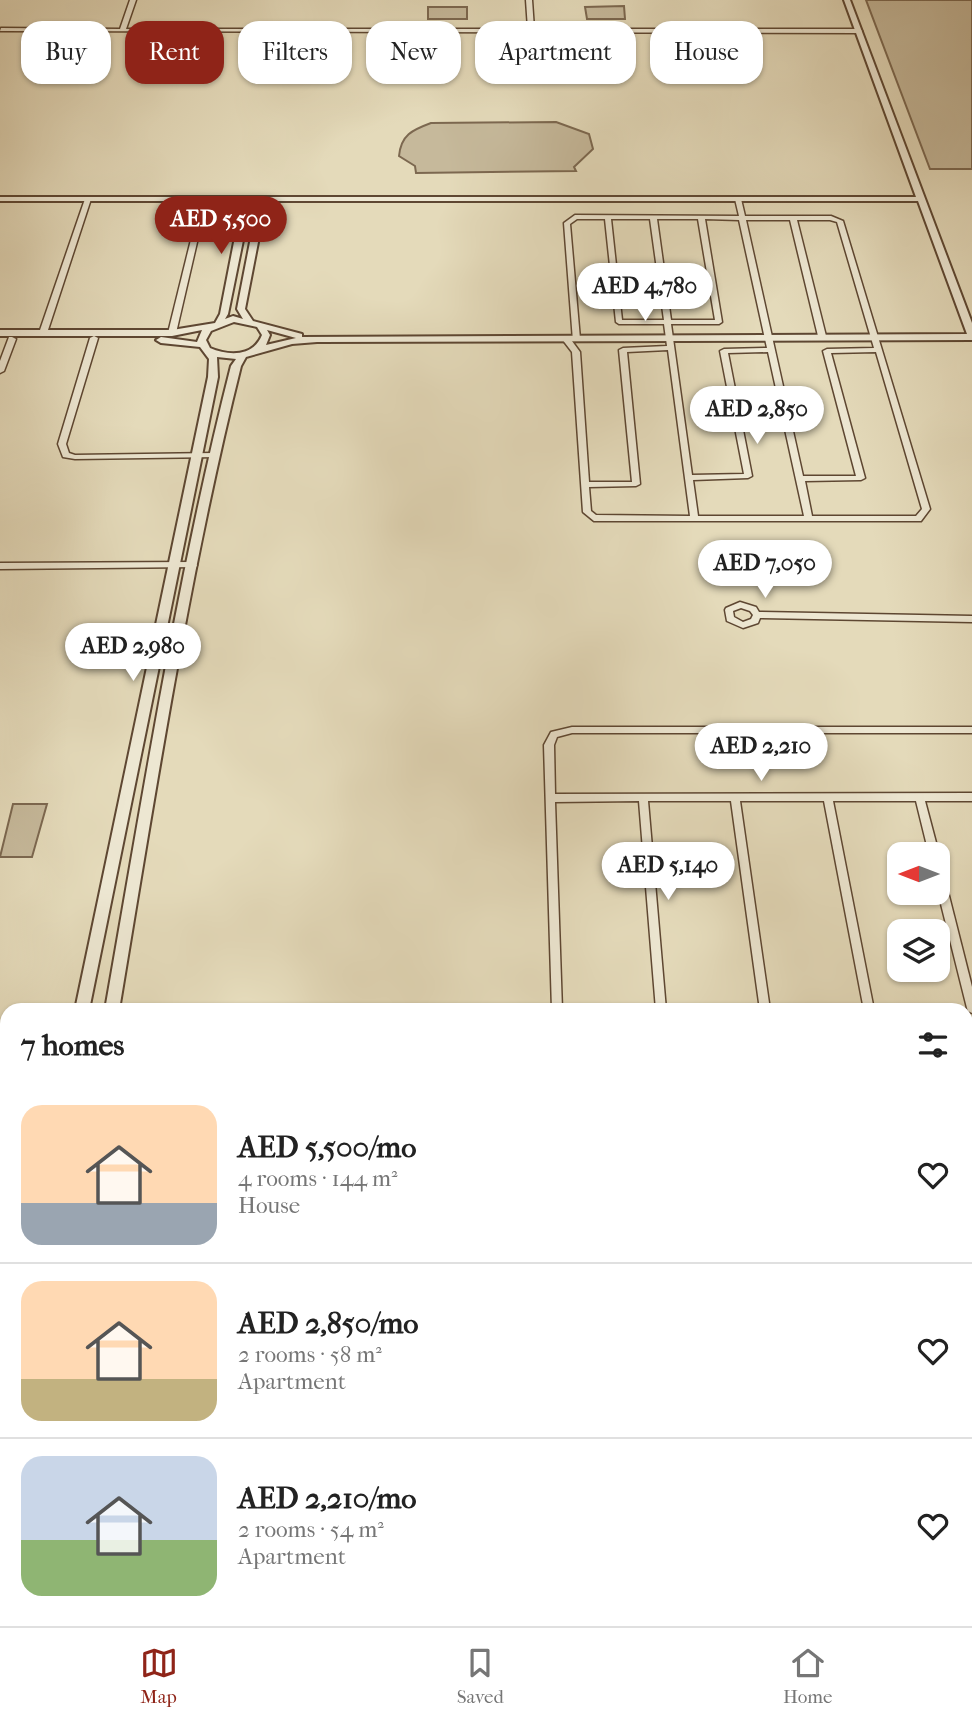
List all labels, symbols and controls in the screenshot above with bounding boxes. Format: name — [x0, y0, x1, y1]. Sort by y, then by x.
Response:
chip: Buy — [21, 21, 111, 84]
chip: Rent — [125, 21, 224, 84]
chip: Filters — [238, 21, 352, 84]
chip: New — [366, 21, 461, 84]
chip: Apartment — [475, 21, 636, 84]
chip: House — [650, 21, 763, 84]
pin: AED 5,500 — [141, 196, 301, 256]
text: AED 5,500 — [171, 205, 271, 232]
pin: AED 4,780 — [565, 264, 725, 323]
text: AED 4,780 — [593, 272, 697, 299]
pin: AED 2,850 — [677, 386, 837, 446]
text: AED 2,850 — [706, 395, 808, 422]
pin: AED 7,050 — [685, 540, 845, 600]
text: AED 7,050 — [714, 549, 816, 576]
pin: AED 2,980 — [53, 624, 213, 683]
text: AED 2,980 — [81, 632, 185, 659]
pin: AED 2,210 — [681, 724, 841, 783]
text: AED 2,210 — [711, 732, 811, 759]
pin: AED 5,140 — [588, 842, 748, 902]
north arrow — [887, 842, 950, 905]
map controls — [887, 842, 950, 982]
text: AED 5,140 — [618, 851, 718, 878]
button: layers — [887, 919, 950, 982]
icon: filters — [914, 1026, 952, 1064]
text: 7 homes — [21, 1028, 124, 1063]
text: AED 5,500/mo — [238, 1130, 416, 1165]
icon: home — [77, 1133, 161, 1217]
icon: heart — [914, 1156, 952, 1194]
text: 4 rooms · 144 m² — [238, 1165, 398, 1192]
text: House — [238, 1192, 300, 1219]
text: AED 2,850/mo — [238, 1306, 419, 1341]
icon: home — [77, 1309, 161, 1393]
icon: heart — [914, 1332, 952, 1370]
text: 2 rooms · 58 m² — [238, 1341, 382, 1368]
text: Apartment — [238, 1368, 346, 1395]
text: AED 2,210/mo — [238, 1481, 417, 1516]
icon: home — [77, 1484, 161, 1568]
icon: heart — [914, 1507, 952, 1545]
text: 2 rooms · 54 m² — [238, 1516, 384, 1543]
text: Apartment — [238, 1543, 346, 1570]
tab: Map — [140, 1644, 178, 1708]
tab: Saved — [457, 1644, 504, 1708]
tab: Home — [783, 1644, 832, 1708]

